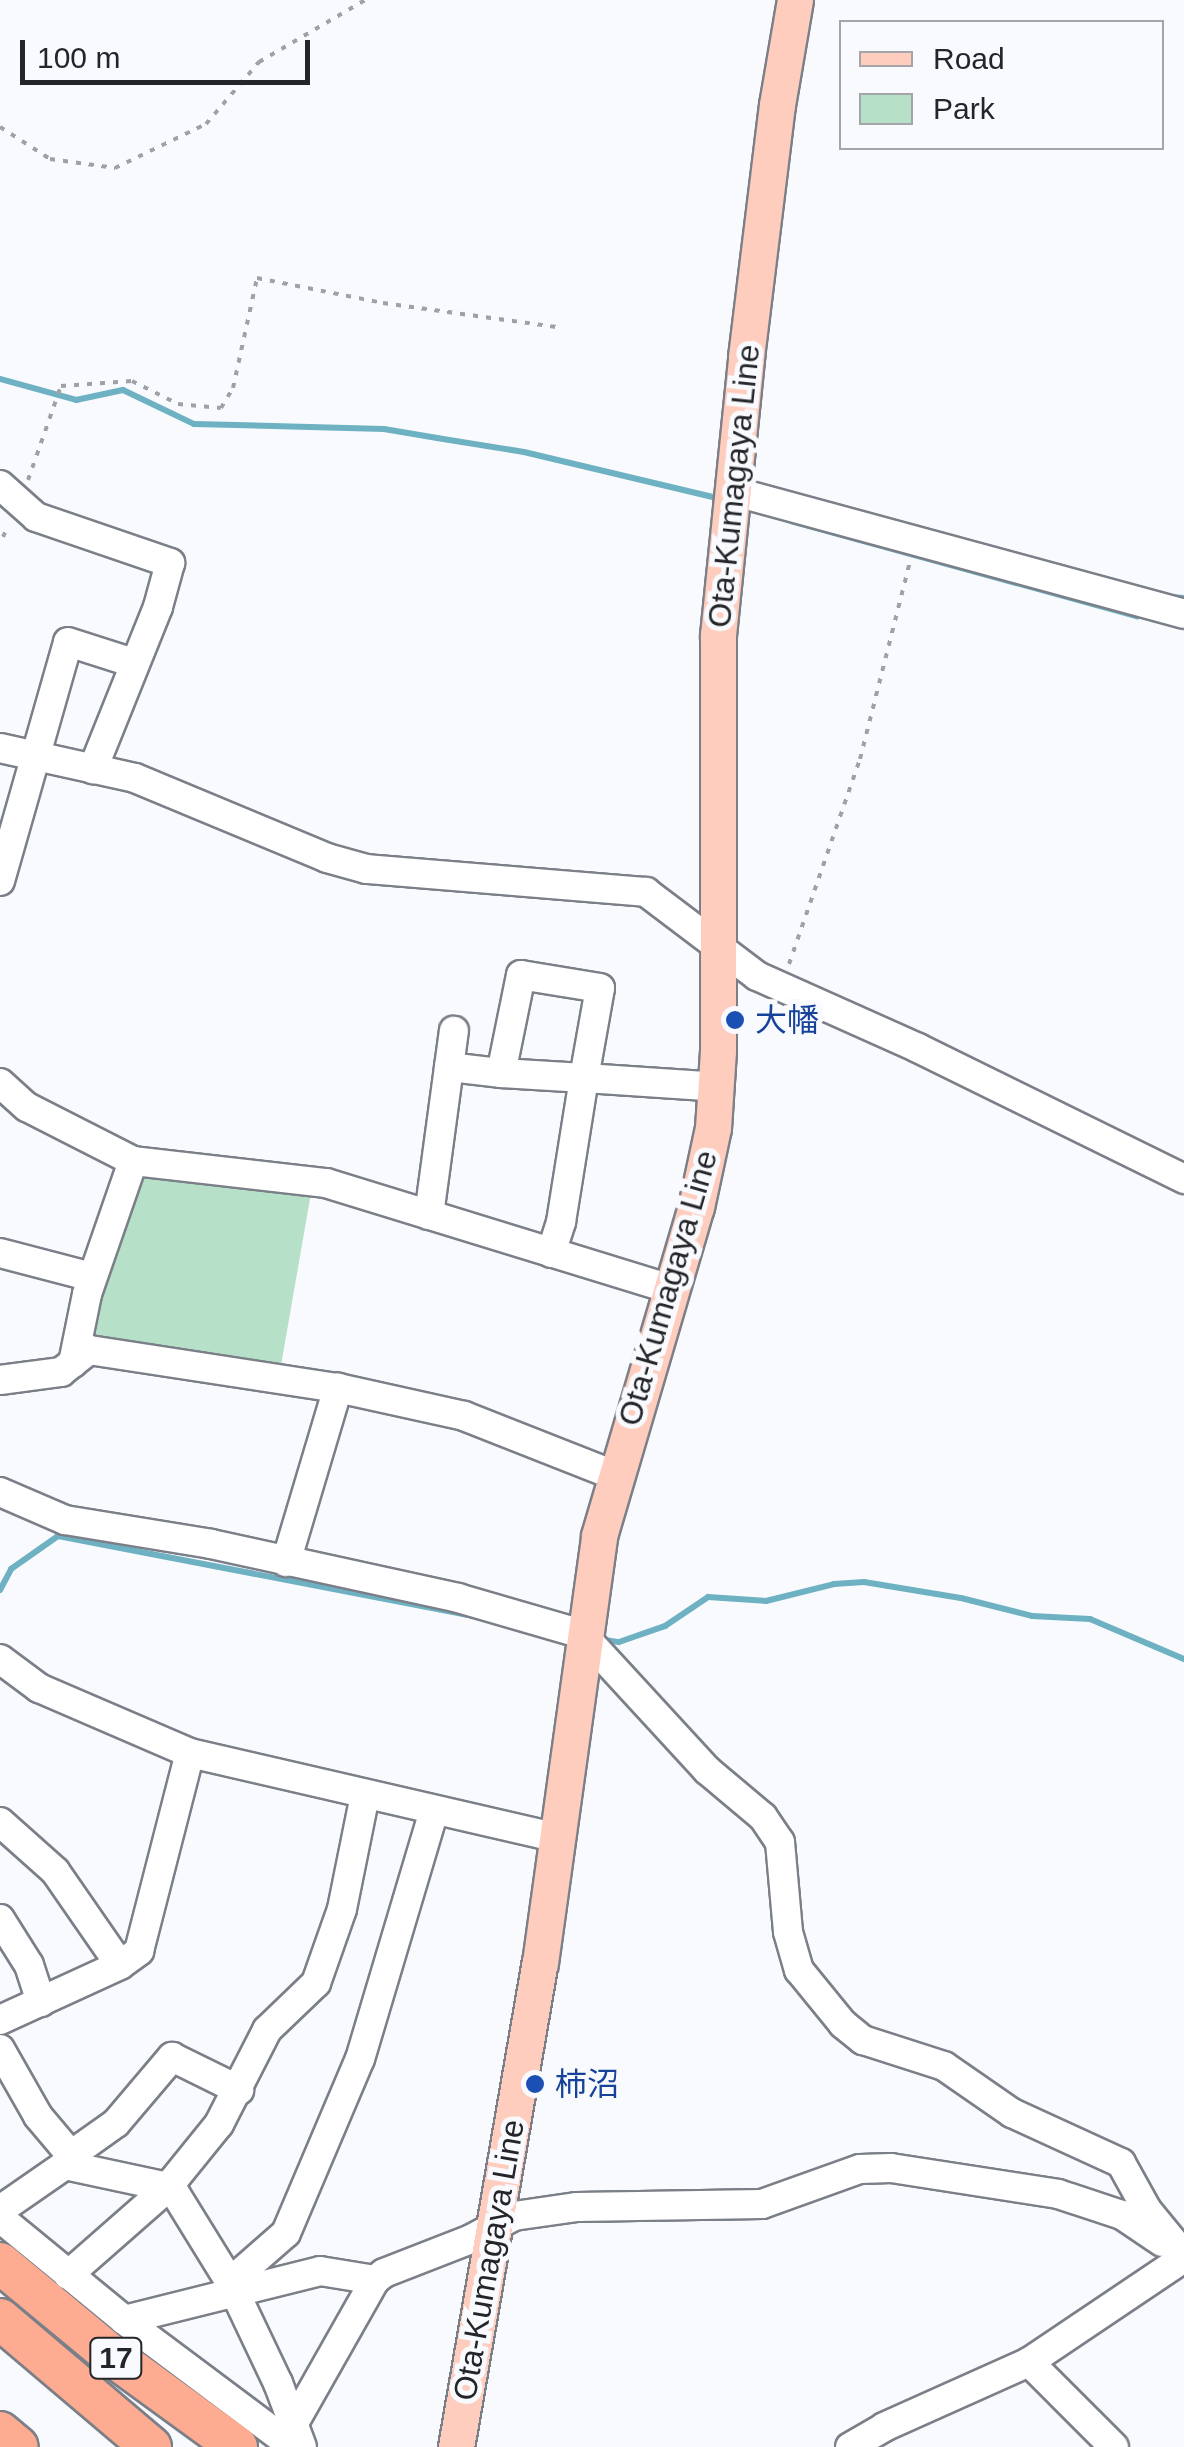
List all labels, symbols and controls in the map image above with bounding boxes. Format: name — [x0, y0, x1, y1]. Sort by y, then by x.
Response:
scale bar — [25, 20, 315, 82]
legend — [839, 20, 1164, 150]
text: 100 m — [37, 41, 120, 74]
text: Road — [933, 42, 1005, 75]
text: Park — [933, 92, 995, 125]
street label: Ota-Kumagaya Line — [700, 342, 768, 630]
place label: 大幡 — [755, 1001, 819, 1039]
marker: 大幡 — [724, 1009, 746, 1031]
street label: Ota-Kumagaya Line — [610, 1146, 726, 1430]
place label: 柿沼 — [555, 2065, 619, 2103]
marker: 柿沼 — [524, 2073, 546, 2095]
street label: Ota-Kumagaya Line — [445, 2117, 533, 2403]
road number: 17 — [88, 2333, 144, 2383]

